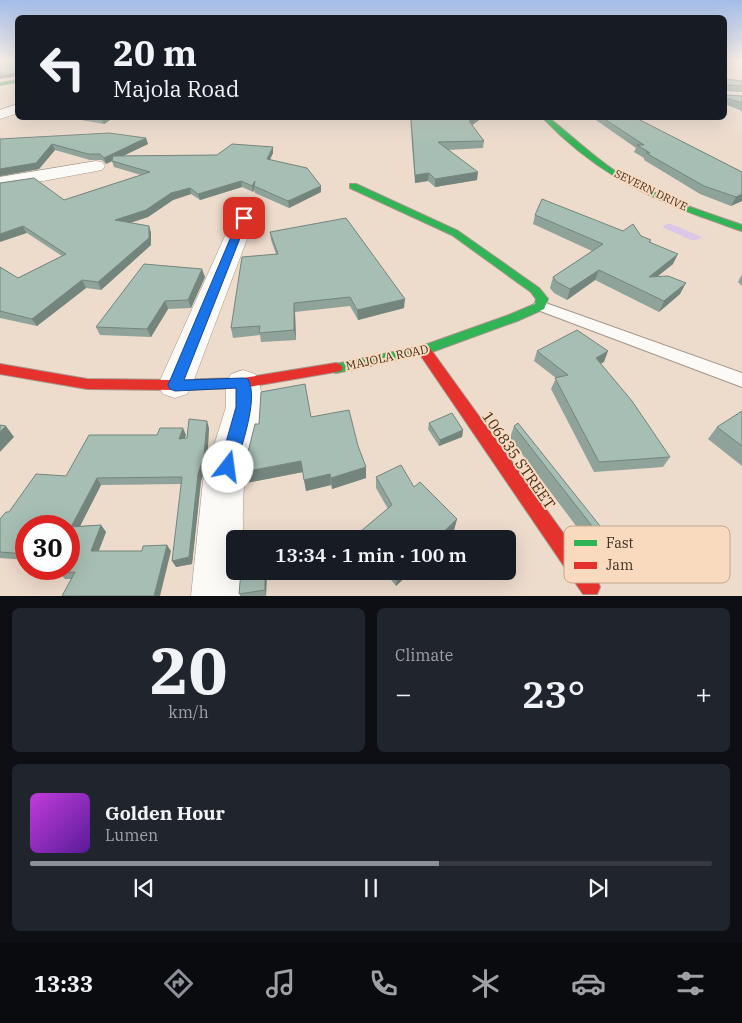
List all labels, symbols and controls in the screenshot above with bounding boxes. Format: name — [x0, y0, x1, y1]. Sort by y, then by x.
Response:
text: 20 m — [113, 30, 197, 76]
icon: left — [30, 35, 95, 100]
text: Majola Road — [113, 74, 239, 103]
street label: SEVERN DRIVE — [612, 166, 690, 214]
pin — [223, 197, 265, 239]
icon: arrive — [230, 204, 258, 232]
street label: MAJOLA ROAD — [344, 341, 430, 373]
street label: 106835 STREET — [478, 407, 560, 513]
position arrow — [201, 440, 253, 492]
speed limit sign: 30 — [15, 515, 80, 580]
legend — [564, 526, 730, 583]
text: Fast — [606, 534, 634, 552]
text: 13:34 · 1 min · 100 m — [275, 543, 467, 567]
text: Jam — [606, 556, 633, 574]
text: 20 — [149, 627, 228, 712]
text: Climate — [395, 645, 453, 665]
text: 23° — [522, 669, 585, 718]
text: − — [395, 675, 412, 712]
text: + — [695, 675, 712, 712]
text: km/h — [168, 702, 209, 722]
text: Golden Hour — [105, 801, 225, 825]
text: Lumen — [105, 825, 158, 845]
icon: previous — [130, 874, 158, 902]
icon: pause — [357, 874, 385, 902]
icon: next — [584, 874, 612, 902]
icon: directions — [161, 966, 196, 1001]
icon: music — [263, 966, 298, 1001]
icon: phone — [366, 966, 401, 1001]
icon: climate — [468, 966, 503, 1001]
icon: car — [571, 966, 606, 1001]
icon: filters — [673, 966, 708, 1001]
text: 13:33 — [34, 969, 93, 998]

